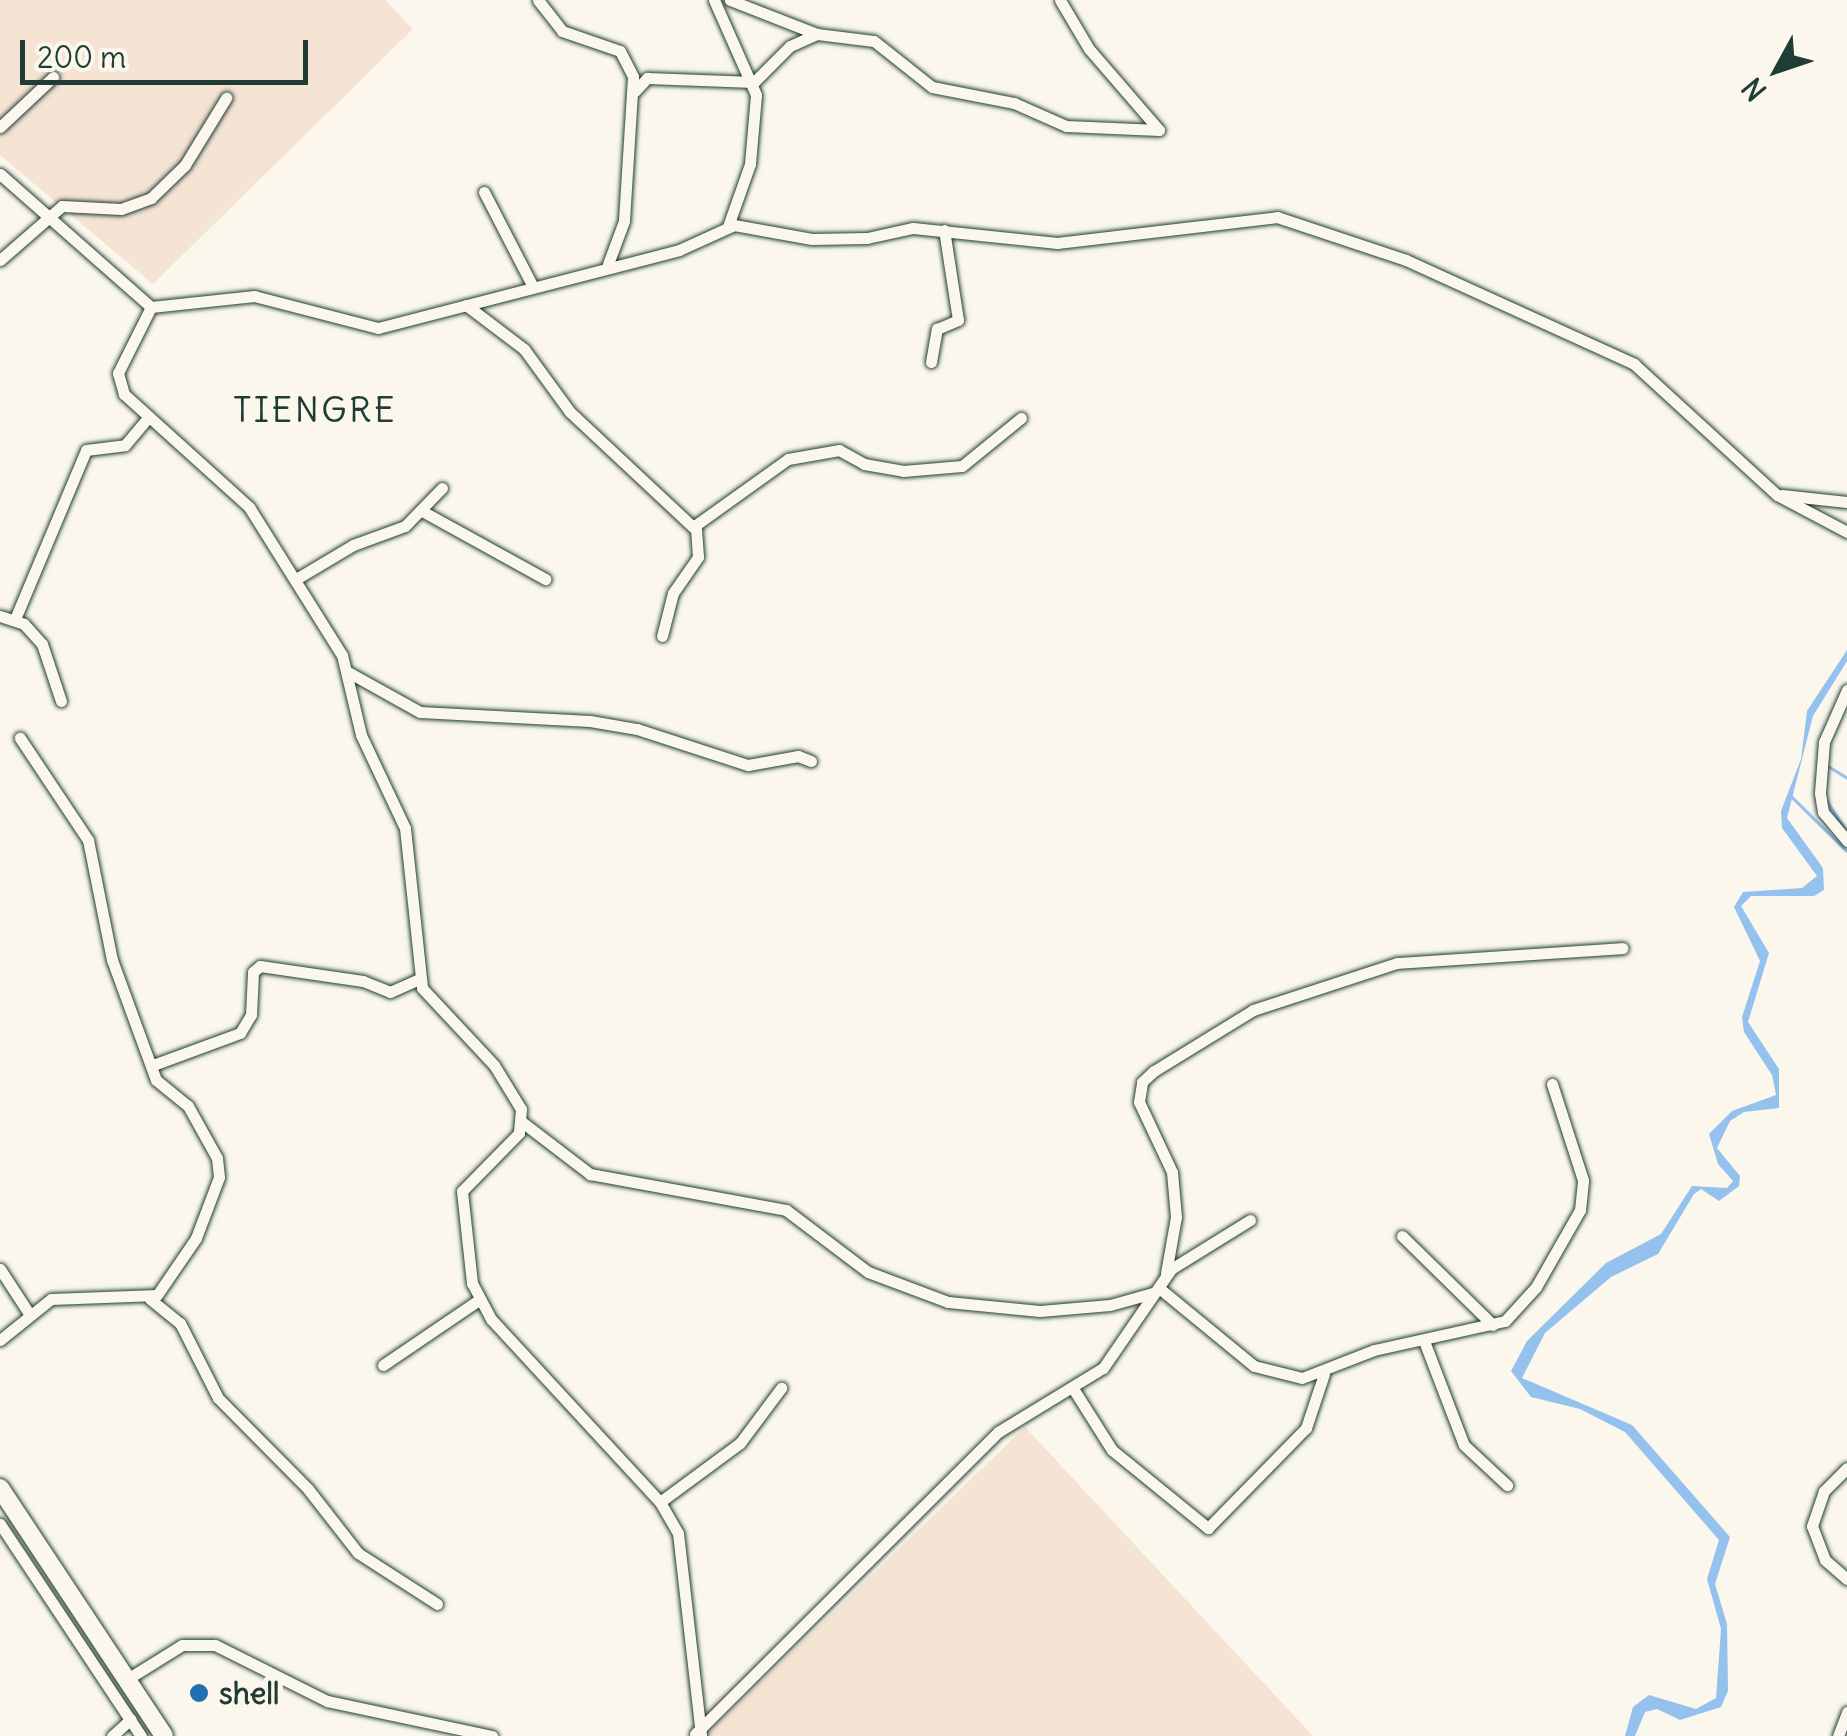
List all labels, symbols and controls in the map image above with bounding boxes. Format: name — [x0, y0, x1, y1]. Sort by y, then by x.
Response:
scale bar — [25, 20, 312, 82]
north arrow — [1727, 20, 1827, 120]
text: 200 m — [37, 38, 126, 76]
text: N — [1734, 70, 1774, 108]
district label: TIENGRE — [233, 388, 397, 430]
place label: shell — [219, 1675, 280, 1711]
marker: shell — [188, 1682, 210, 1704]

